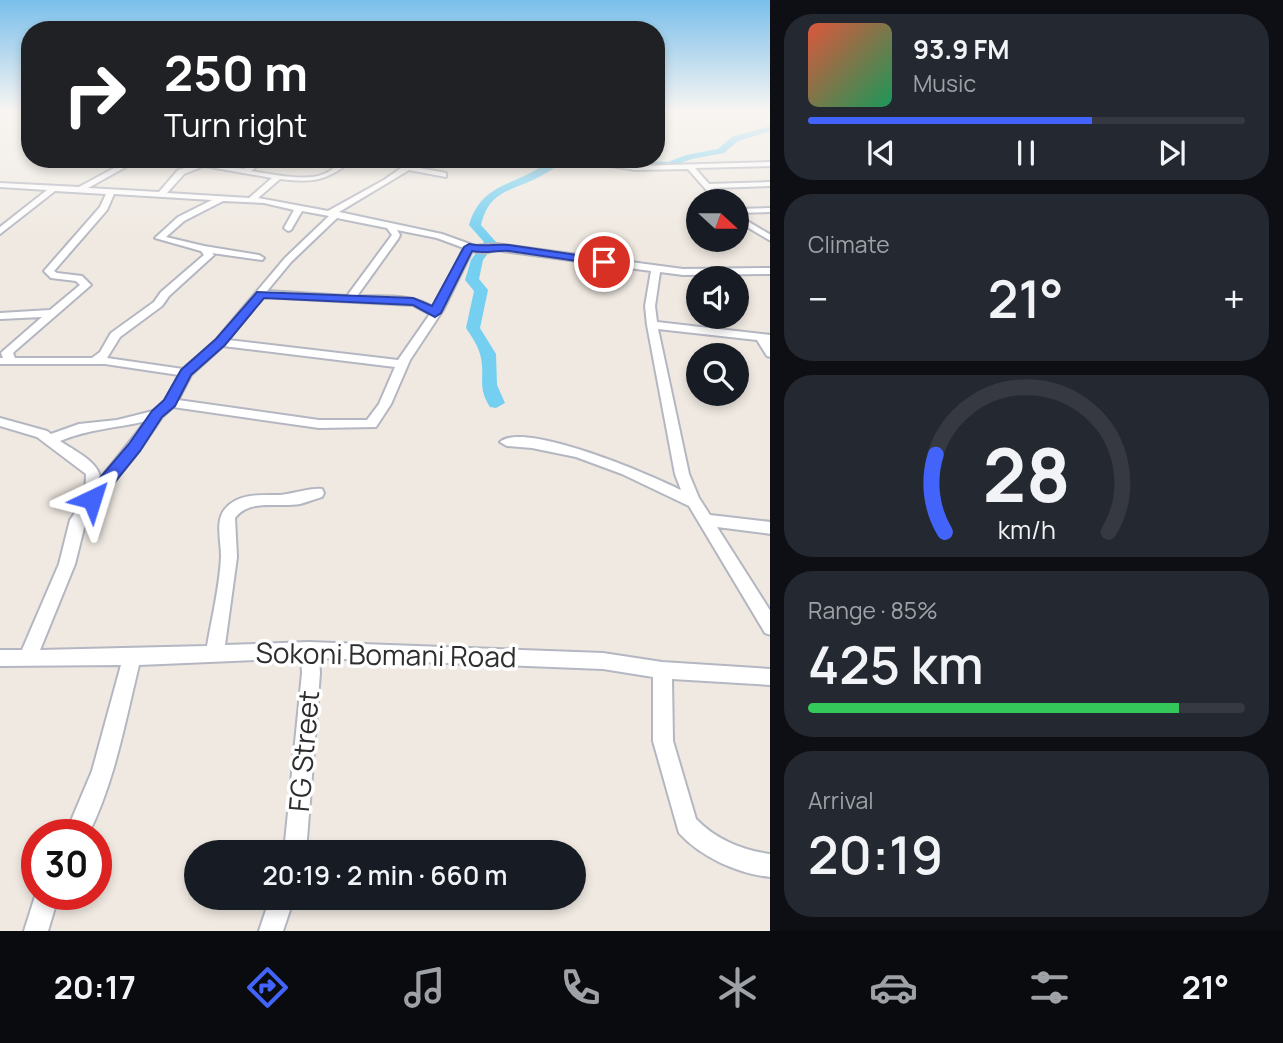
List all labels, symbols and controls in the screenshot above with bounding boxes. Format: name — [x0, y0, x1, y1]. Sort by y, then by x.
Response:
text: 93.9 FM — [913, 31, 1009, 67]
text: 250 m — [164, 39, 308, 106]
icon: right — [49, 49, 140, 140]
text: Music — [913, 67, 976, 99]
text: Turn right — [164, 103, 307, 147]
icon: previous — [862, 134, 900, 172]
icon: pause — [1007, 134, 1045, 172]
icon: next — [1153, 134, 1191, 172]
north arrow — [686, 189, 749, 252]
map controls — [686, 189, 749, 406]
text: Climate — [808, 228, 890, 260]
pin — [574, 232, 634, 292]
icon: arrive — [585, 243, 623, 281]
text: 21° — [988, 263, 1064, 334]
button: sound — [686, 266, 749, 329]
text: − — [808, 272, 829, 324]
text: + — [1223, 272, 1245, 324]
button: search — [686, 343, 749, 406]
text: 28 — [983, 424, 1070, 524]
position arrow — [55, 462, 129, 536]
text: km/h — [997, 511, 1056, 546]
text: Range · 85% — [808, 594, 938, 626]
text: 425 km — [808, 629, 984, 700]
street label: Sokoni Bomani Road — [255, 633, 517, 675]
street label: FG Street — [279, 689, 327, 813]
text: Arrival — [808, 784, 874, 816]
speed limit sign: 30 — [21, 819, 112, 910]
text: 20:19 — [808, 819, 943, 890]
text: 20:19 · 2 min · 660 m — [263, 857, 508, 893]
icon: directions — [243, 963, 292, 1012]
icon: music — [400, 963, 449, 1012]
icon: phone — [556, 963, 605, 1012]
icon: climate — [713, 963, 762, 1012]
icon: car — [869, 963, 918, 1012]
icon: filters — [1025, 963, 1074, 1012]
text: 20:17 — [54, 965, 136, 1009]
text: 21° — [1182, 965, 1229, 1009]

